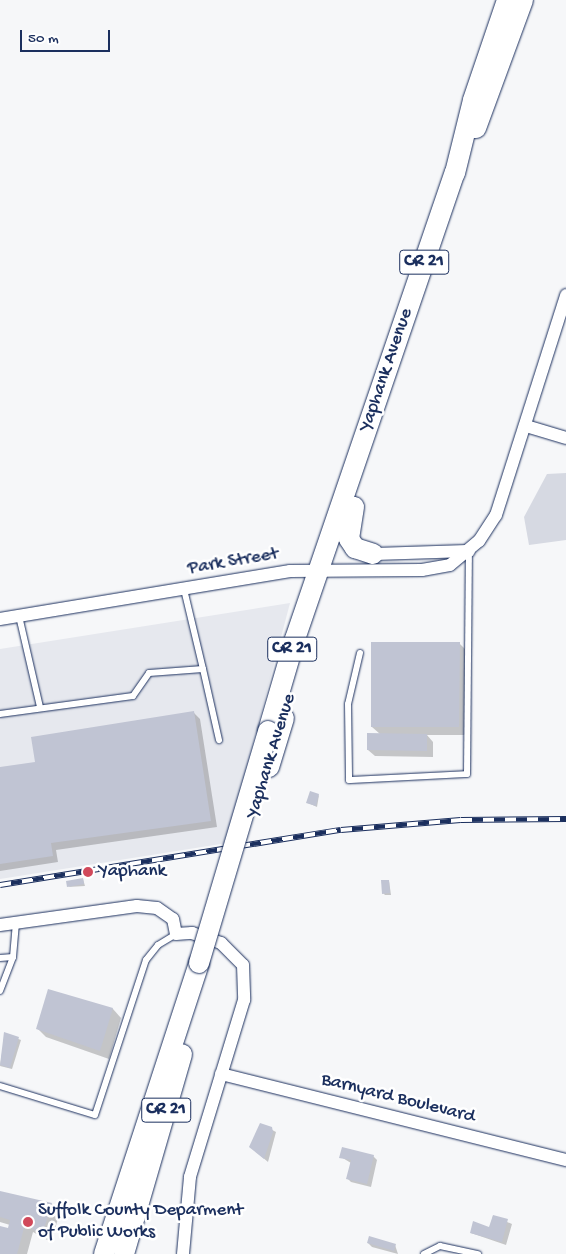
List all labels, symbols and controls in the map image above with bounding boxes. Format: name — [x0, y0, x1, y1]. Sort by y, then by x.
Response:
scale bar — [22, 20, 112, 52]
text: 50 m — [28, 30, 59, 48]
road number: CR 21 — [399, 246, 449, 278]
street label: Yaphank Avenue — [355, 305, 419, 435]
street label: Park Street — [186, 543, 280, 581]
road number: CR 21 — [267, 634, 317, 664]
street label: Yaphank Avenue — [242, 691, 302, 821]
place label: Yaphank — [99, 861, 166, 883]
marker: Yaphank — [81, 865, 95, 879]
street label: Barnyard Boulevard — [319, 1069, 477, 1129]
road number: CR 21 — [141, 1094, 191, 1126]
place label: Suffolk County Deparment of Public Works — [38, 1200, 243, 1244]
marker: Suffolk County Deparment of Public Works — [22, 1216, 34, 1228]

